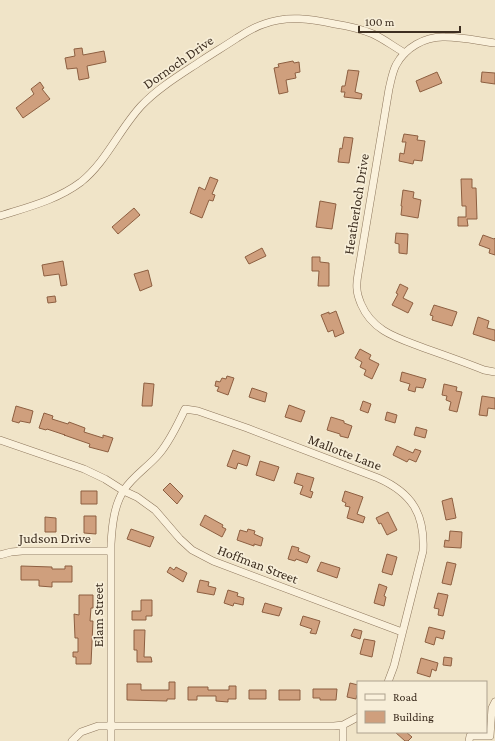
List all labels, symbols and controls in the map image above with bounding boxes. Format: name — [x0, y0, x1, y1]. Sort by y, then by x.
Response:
scale bar — [359, 8, 460, 34]
text: 100 m — [365, 15, 395, 29]
street label: Dornoch Drive — [140, 32, 216, 92]
street label: Heatherloch Drive — [340, 152, 372, 256]
street label: Mallotte Lane — [306, 431, 384, 473]
street label: Judson Drive — [17, 530, 91, 546]
street label: Hoffman Street — [215, 541, 301, 587]
street label: Elam Street — [90, 582, 106, 647]
legend — [357, 681, 487, 733]
text: Road — [393, 690, 418, 704]
text: Building — [393, 710, 434, 724]

